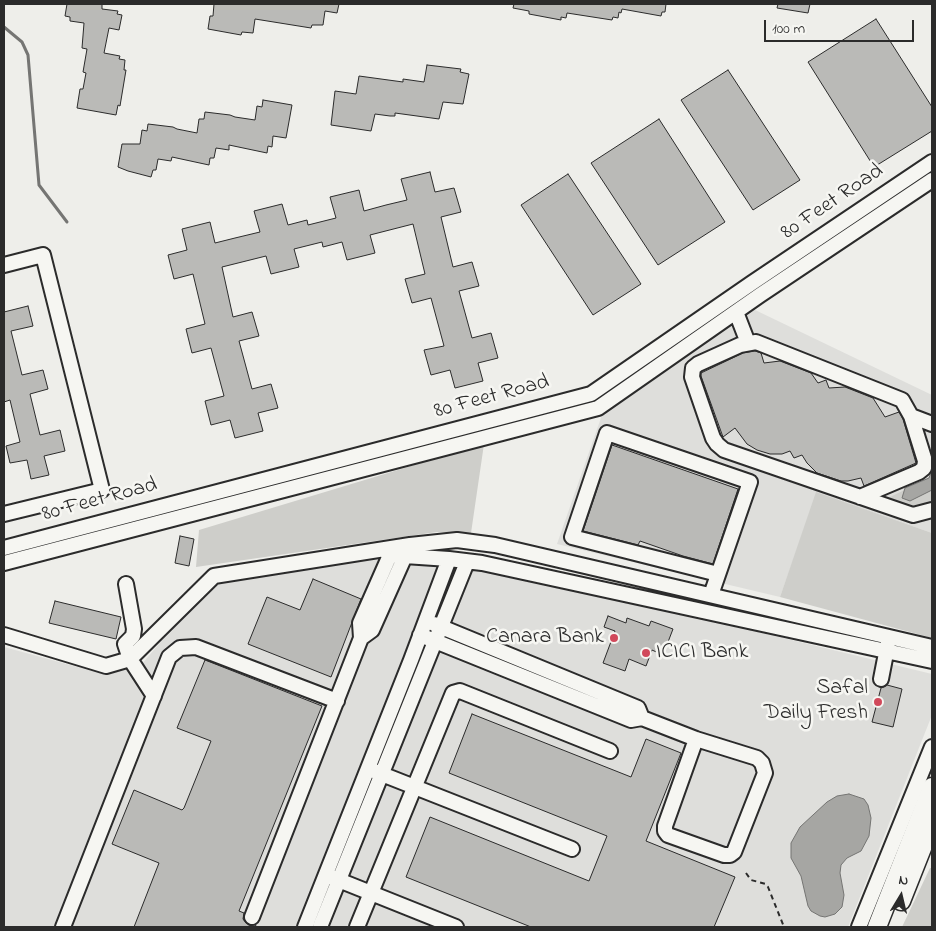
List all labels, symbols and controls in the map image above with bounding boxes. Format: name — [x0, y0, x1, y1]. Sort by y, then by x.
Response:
scale bar — [766, 10, 916, 42]
text: 100 m — [772, 18, 805, 40]
street label: 80 Feet Road — [777, 159, 889, 247]
street label: 80 Feet Road — [432, 370, 552, 426]
street label: 80 Feet Road — [40, 473, 160, 529]
place label: Canara Bank — [486, 625, 604, 651]
marker: Canara Bank — [608, 632, 620, 644]
place label: ICICI Bank — [656, 640, 748, 666]
marker: ICICI Bank — [640, 647, 652, 659]
place label: Safal Daily Fresh — [764, 676, 868, 728]
marker: Safal Daily Fresh — [872, 696, 884, 708]
text: N — [897, 870, 910, 892]
north arrow — [876, 871, 926, 921]

